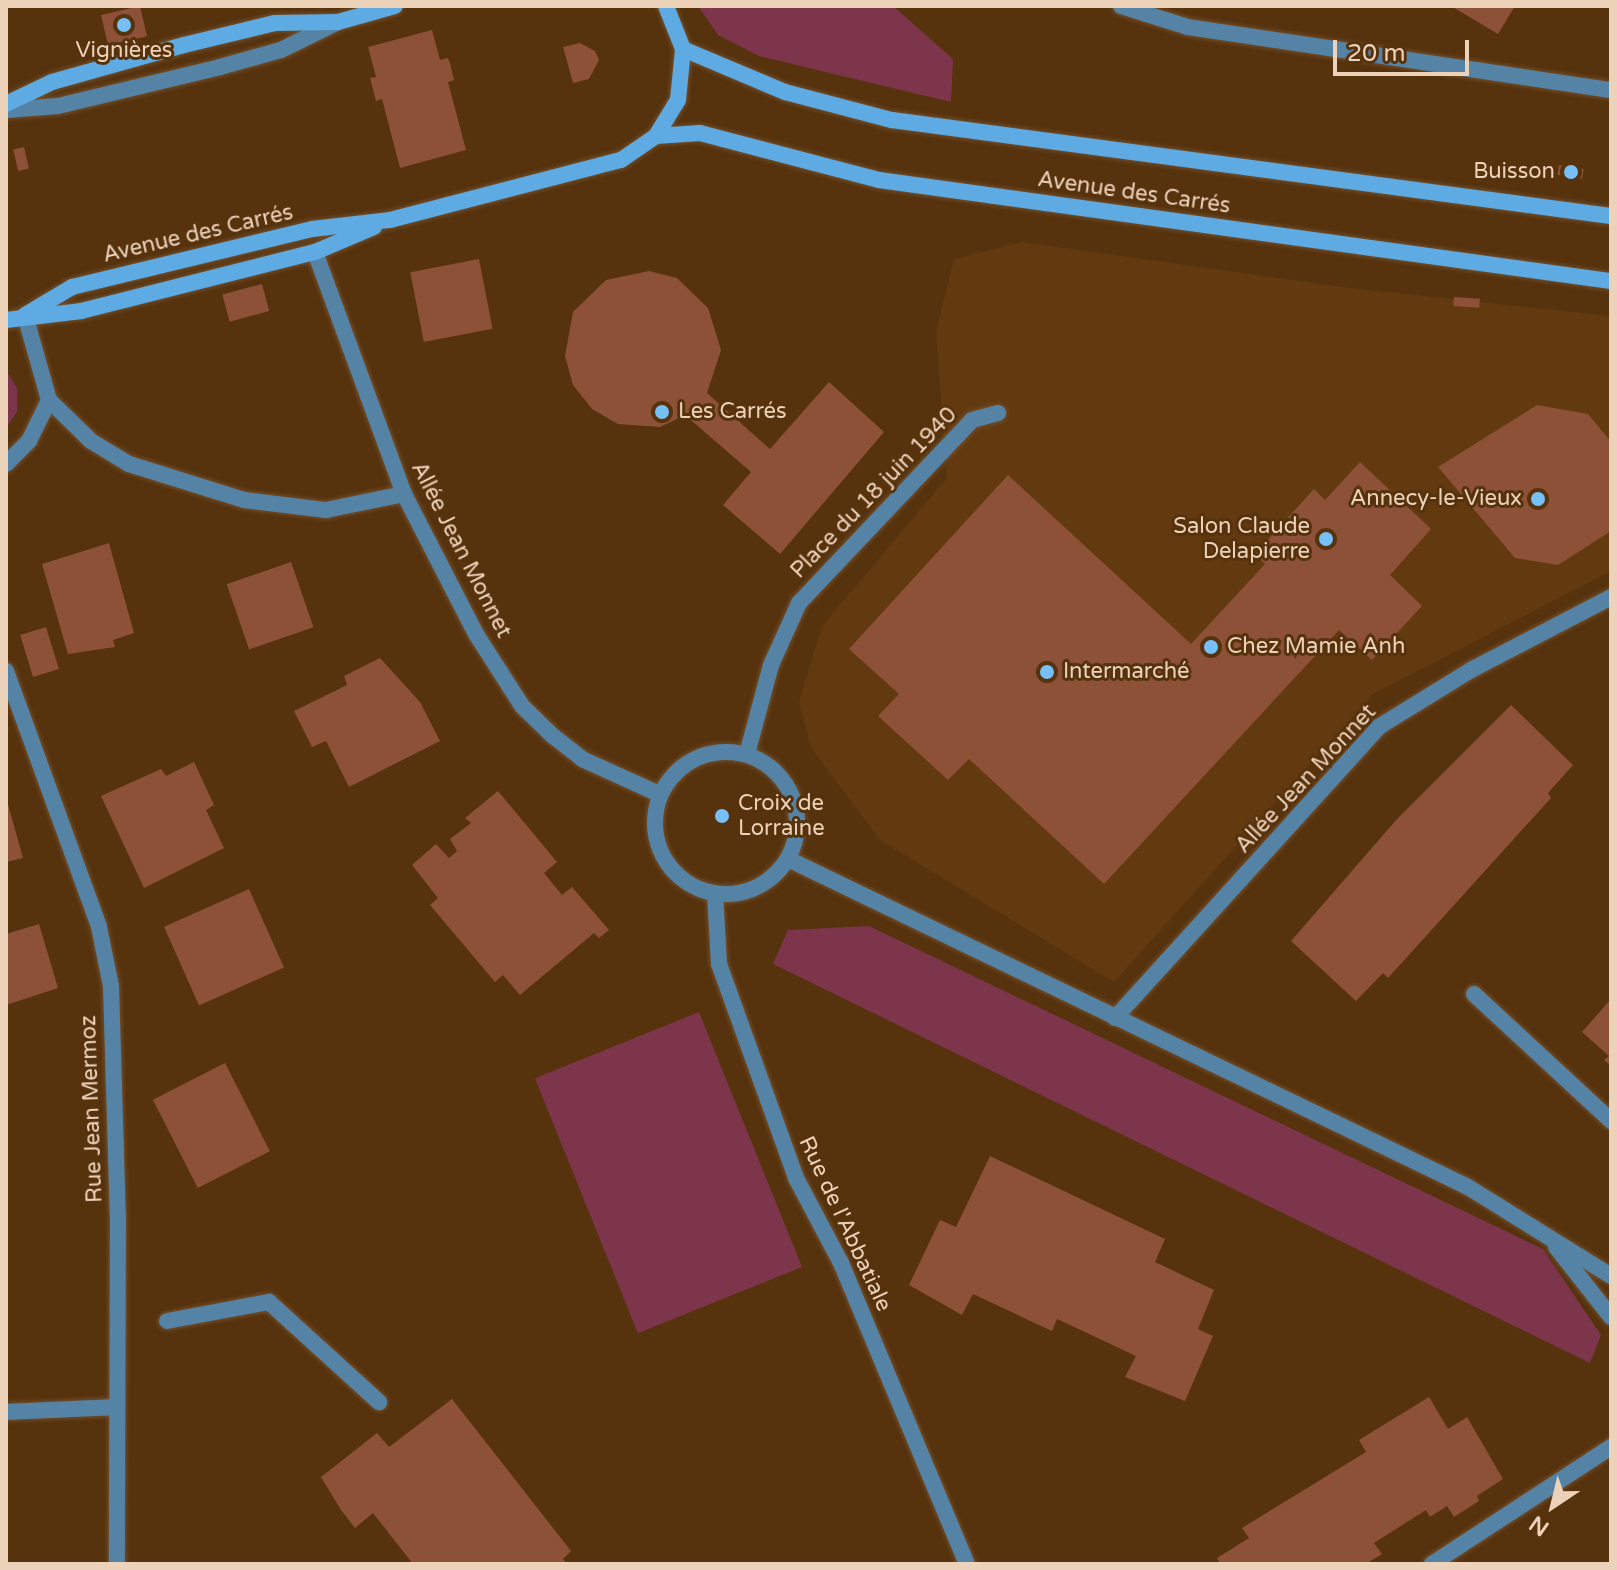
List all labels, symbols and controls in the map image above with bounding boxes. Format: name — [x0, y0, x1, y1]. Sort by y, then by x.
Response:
marker: Vignières — [115, 16, 133, 34]
scale bar — [1337, 24, 1473, 74]
place label: Vignières — [76, 38, 172, 64]
text: 20 m — [1347, 39, 1405, 68]
place label: Buisson — [1473, 159, 1555, 185]
marker: Buisson — [1562, 163, 1580, 181]
street label: Avenue des Carrés — [1036, 166, 1232, 220]
street label: Avenue des Carrés — [100, 199, 296, 269]
place label: Les Carrés — [678, 399, 787, 425]
street label: Place du 18 juin 1940 — [785, 402, 963, 584]
marker: Les Carrés — [653, 403, 671, 421]
street label: Allée Jean Monnet — [405, 458, 517, 642]
place label: Annecy-le-Vieux — [1350, 486, 1522, 512]
marker: Annecy-le-Vieux — [1529, 490, 1547, 508]
place label: Salon Claude Delapierre — [1173, 513, 1310, 564]
marker: Salon Claude Delapierre — [1317, 530, 1335, 548]
place label: Chez Mamie Anh — [1227, 634, 1405, 660]
marker: Chez Mamie Anh — [1202, 638, 1220, 656]
place label: Intermarché — [1063, 659, 1190, 685]
marker: Intermarché — [1038, 663, 1056, 681]
street label: Allée Jean Monnet — [1230, 699, 1382, 859]
place label: Croix de Lorraine — [738, 790, 825, 842]
marker: Croix de Lorraine — [713, 807, 731, 825]
street label: Rue Jean Mermoz — [76, 1015, 108, 1203]
street label: Rue de l'Abbatiale — [793, 1132, 897, 1316]
north arrow — [1513, 1466, 1593, 1546]
text: N — [1525, 1510, 1554, 1541]

